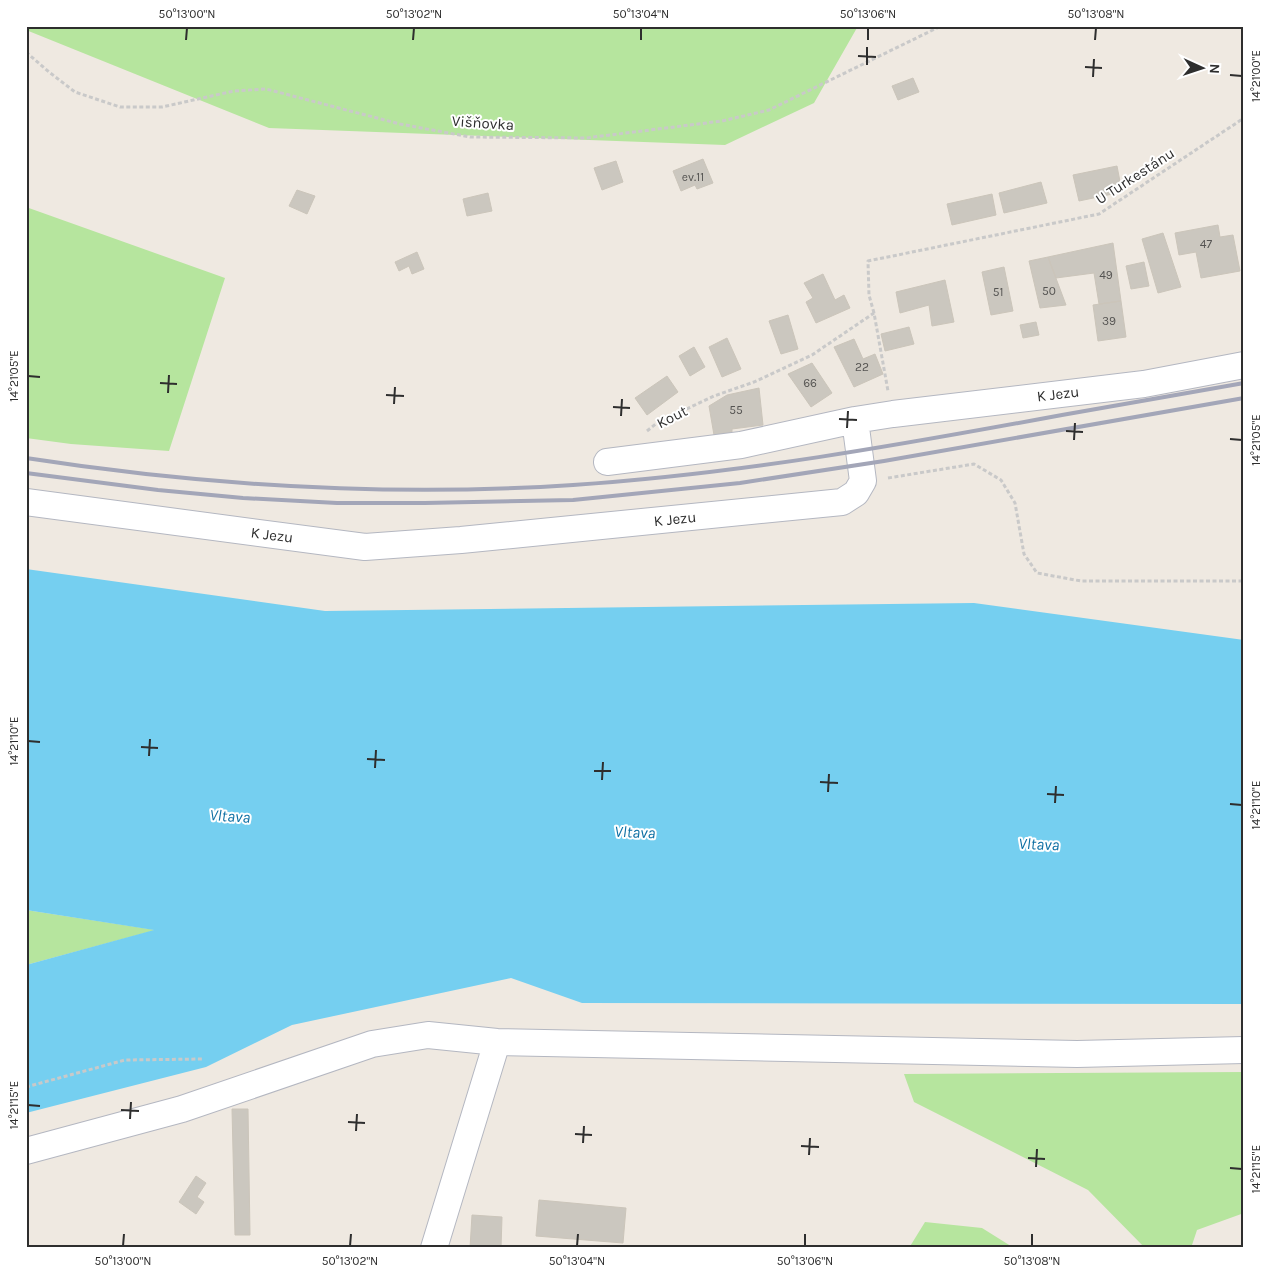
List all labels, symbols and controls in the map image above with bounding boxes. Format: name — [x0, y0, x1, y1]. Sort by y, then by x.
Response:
text: 50°13'00"N — [159, 7, 215, 21]
text: 50°13'02"N — [386, 7, 442, 21]
text: 50°13'04"N — [613, 7, 669, 21]
text: 50°13'06"N — [840, 7, 896, 21]
text: 50°13'08"N — [1067, 7, 1125, 21]
north arrow — [1178, 42, 1228, 92]
text: 14°21'00"E — [1249, 50, 1263, 102]
text: N — [1206, 63, 1223, 74]
street label: Višňovka — [451, 112, 515, 134]
street label: U Turkestánu — [1092, 144, 1178, 208]
house number: ev.11 — [682, 170, 704, 184]
house number: 47 — [1200, 237, 1213, 251]
house number: 49 — [1099, 268, 1113, 282]
house number: 50 — [1042, 284, 1056, 298]
house number: 51 — [993, 285, 1003, 299]
house number: 39 — [1102, 314, 1116, 328]
text: 14°21'05"E — [7, 350, 21, 402]
house number: 22 — [855, 360, 869, 374]
house number: 66 — [803, 376, 817, 390]
street label: K Jezu — [1036, 382, 1080, 406]
street label: Kout — [654, 402, 691, 432]
house number: 55 — [729, 403, 743, 417]
text: 14°21'05"E — [1249, 414, 1263, 466]
street label: K Jezu — [653, 508, 697, 530]
street label: K Jezu — [250, 523, 294, 547]
text: 14°21'10"E — [7, 717, 21, 765]
text: 14°21'10"E — [1249, 781, 1263, 829]
water label: Vltava — [209, 805, 251, 827]
water label: Vltava — [614, 822, 656, 842]
water label: Vltava — [1018, 834, 1060, 854]
text: 14°21'15"E — [7, 1081, 21, 1129]
text: 14°21'15"E — [1249, 1145, 1263, 1193]
text: 50°13'00"N — [95, 1254, 151, 1268]
text: 50°13'02"N — [322, 1254, 378, 1268]
text: 50°13'04"N — [549, 1254, 605, 1268]
text: 50°13'06"N — [777, 1254, 833, 1268]
text: 50°13'08"N — [1003, 1254, 1061, 1268]

